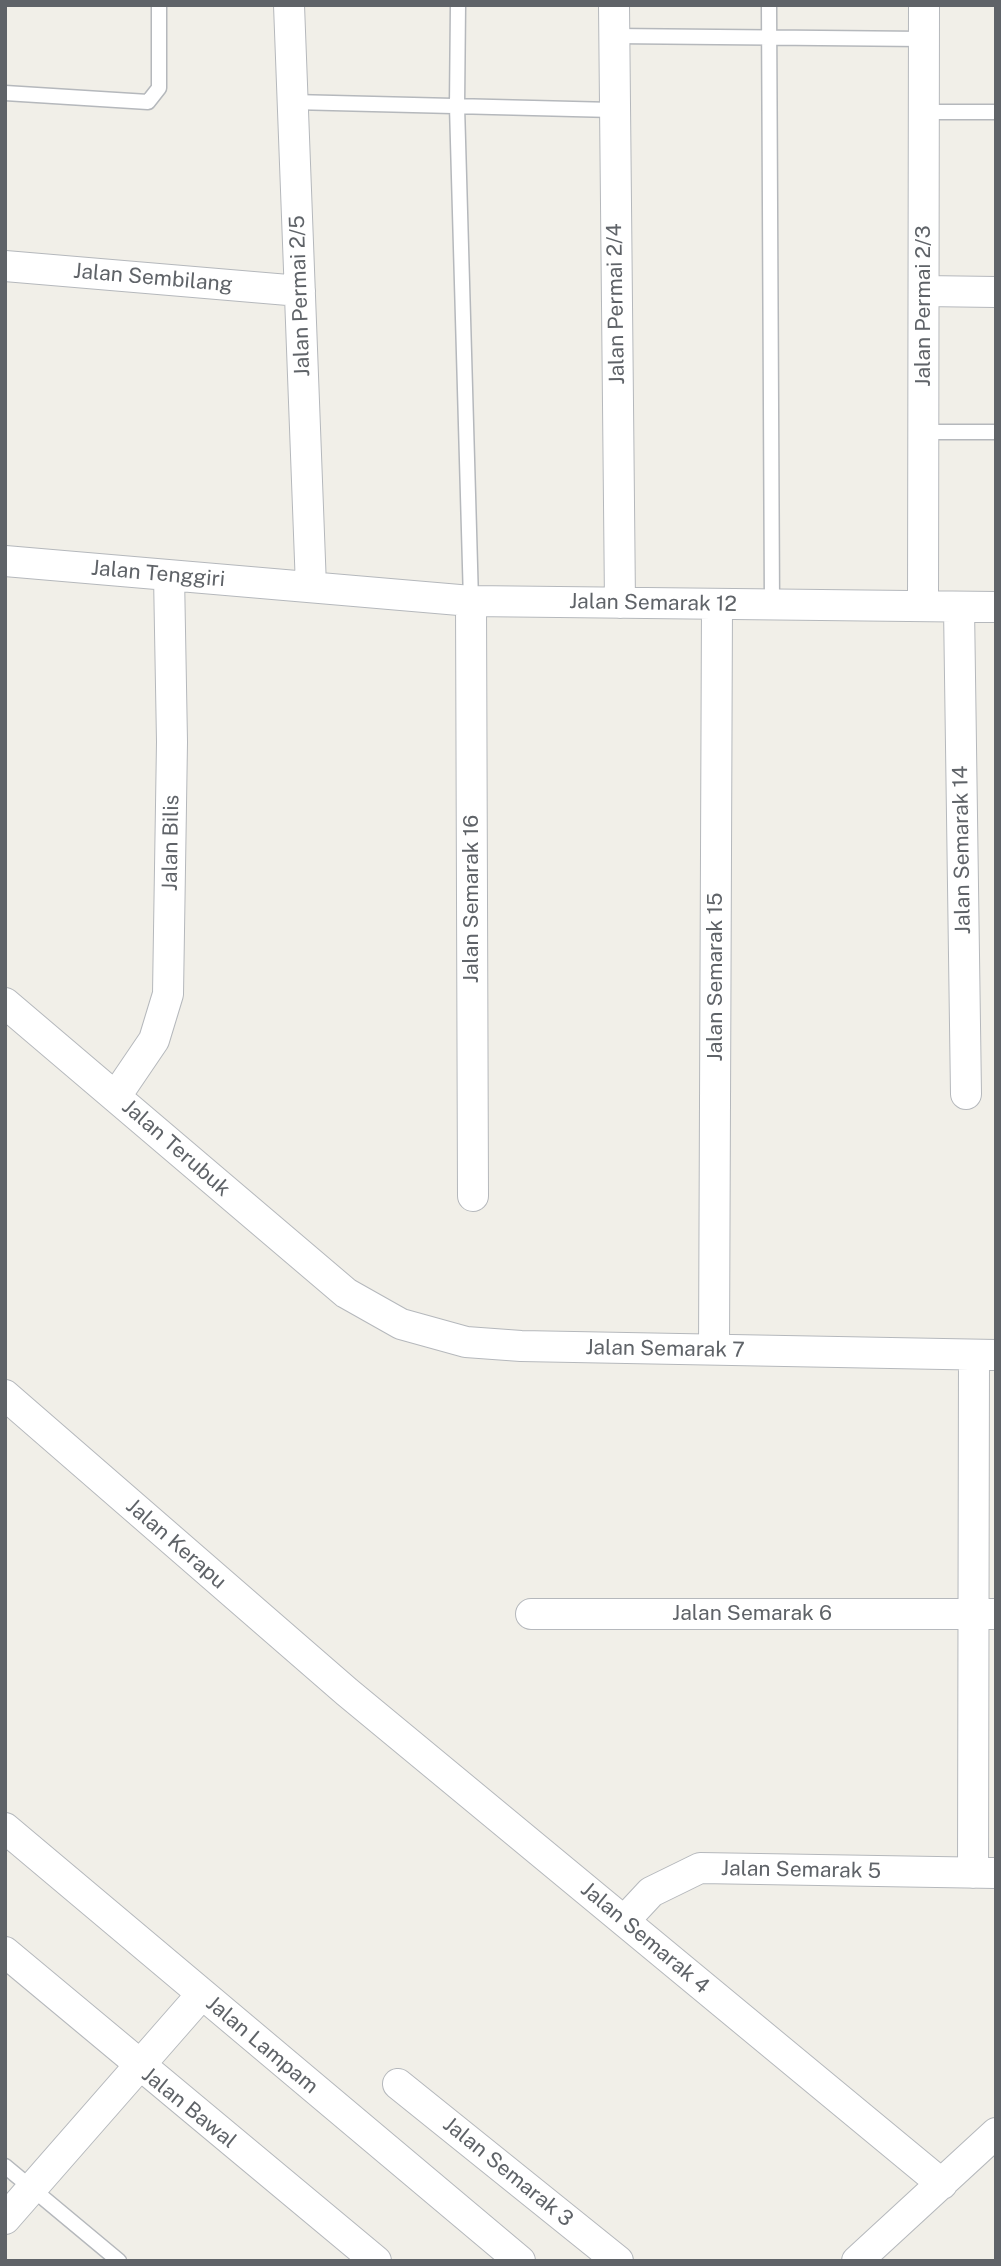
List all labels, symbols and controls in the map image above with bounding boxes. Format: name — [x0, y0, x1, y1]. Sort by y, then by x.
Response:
street label: Jalan Permai 2/5 — [285, 215, 315, 377]
street label: Jalan Permai 2/4 — [602, 223, 630, 385]
street label: Jalan Permai 2/3 — [911, 225, 937, 387]
street label: Jalan Sembilang — [72, 258, 234, 298]
street label: Jalan Tenggiri — [90, 556, 226, 592]
street label: Jalan Semarak 12 — [569, 589, 737, 617]
street label: Jalan Semarak 14 — [948, 765, 976, 935]
street label: Jalan Bilis — [158, 795, 184, 891]
street label: Jalan Semarak 16 — [459, 815, 485, 983]
street label: Jalan Semarak 15 — [703, 893, 729, 1061]
street label: Jalan Terubuk — [117, 1094, 235, 1202]
street label: Jalan Semarak 7 — [585, 1335, 745, 1363]
street label: Jalan Kerapu — [121, 1494, 231, 1594]
street label: Jalan Semarak 6 — [672, 1601, 832, 1627]
street label: Jalan Semarak 5 — [721, 1856, 881, 1884]
street label: Jalan Semarak 4 — [576, 1877, 714, 1999]
street label: Jalan Lampam — [201, 1991, 323, 2099]
street label: Jalan Bawal — [137, 2062, 241, 2154]
street label: Jalan Semarak 3 — [438, 2112, 578, 2232]

